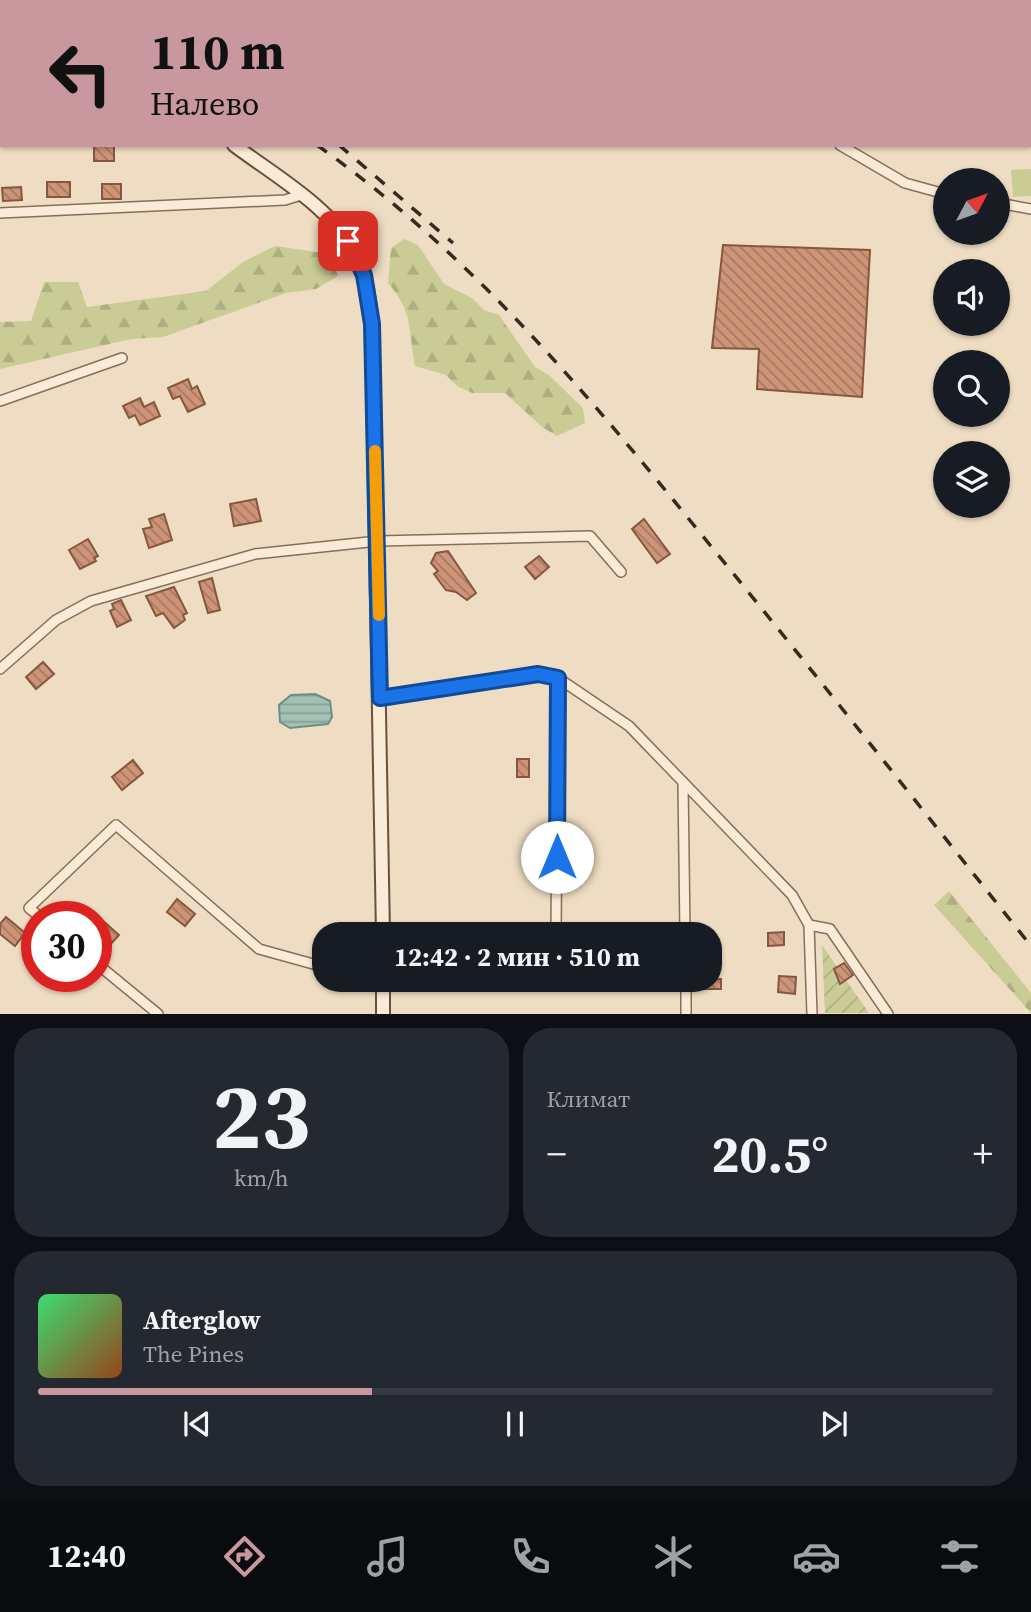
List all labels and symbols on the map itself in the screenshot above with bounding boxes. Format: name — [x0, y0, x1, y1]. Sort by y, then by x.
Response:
north arrow — [933, 168, 1010, 245]
pin — [318, 211, 378, 271]
position arrow — [520, 820, 594, 894]
speed limit sign: 30 — [21, 901, 112, 992]

